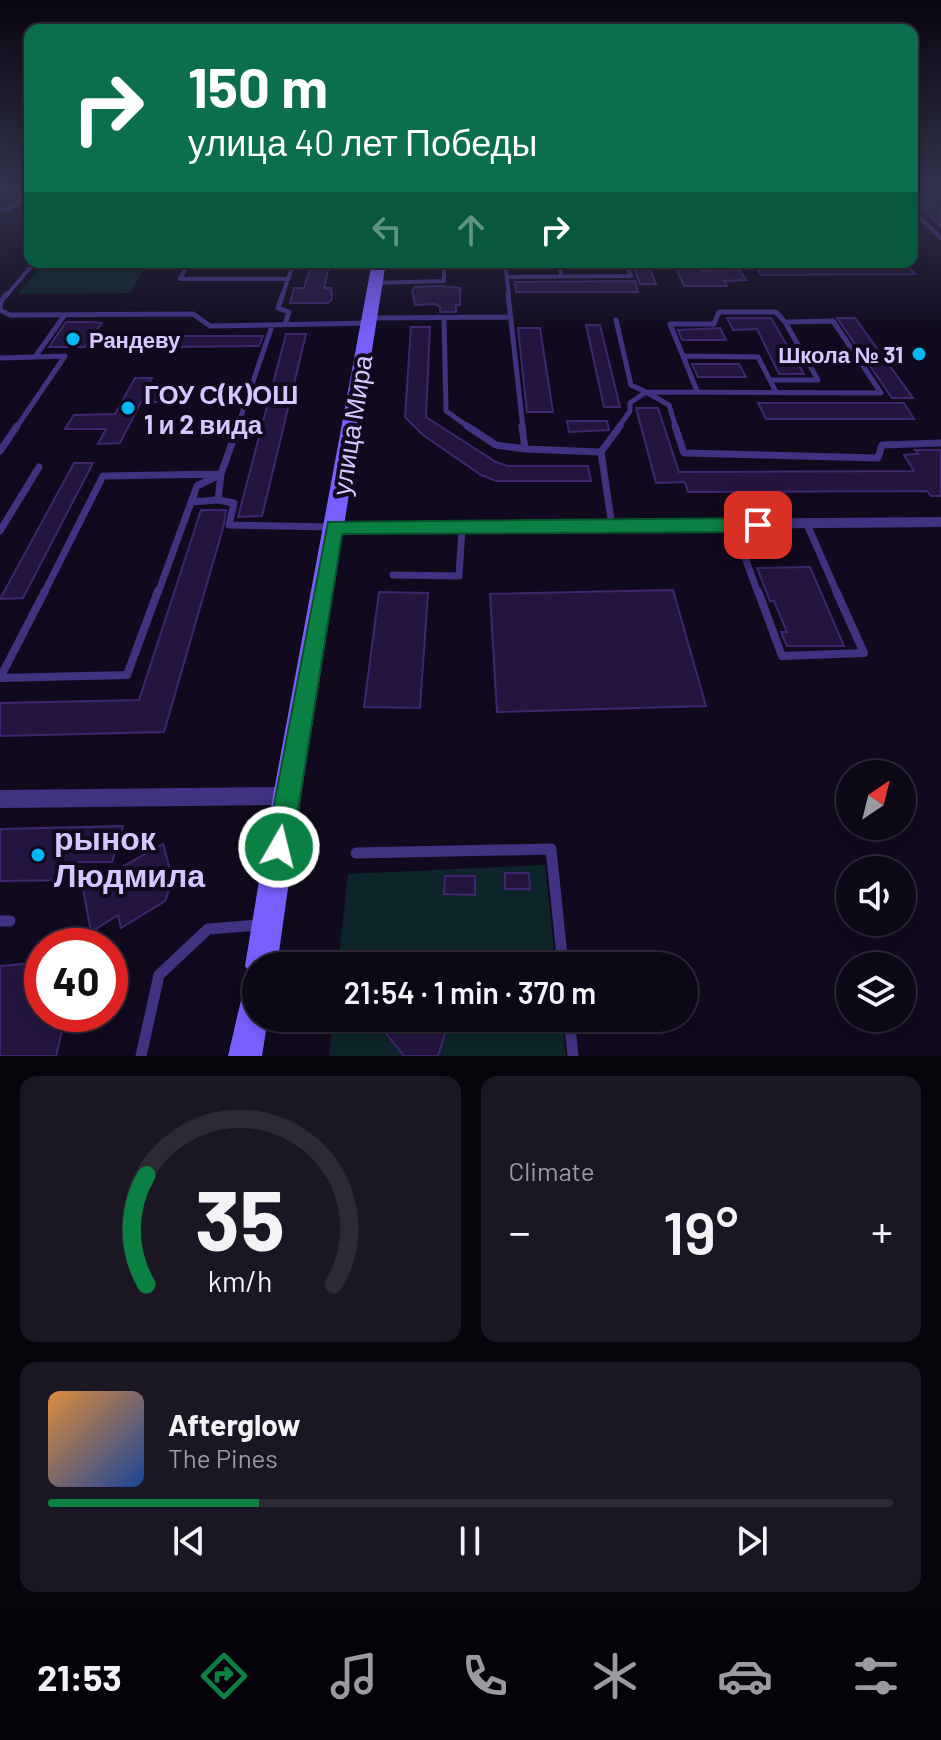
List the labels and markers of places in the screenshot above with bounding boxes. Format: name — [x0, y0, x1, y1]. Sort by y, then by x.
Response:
place label: Рандеву — [89, 326, 181, 353]
marker: Рандеву — [64, 330, 82, 348]
place label: Школа № 31 — [778, 341, 903, 367]
marker: Школа № 31 — [910, 345, 928, 363]
place label: ГОУ С(К)ОШ 1 и 2 вида — [144, 378, 298, 439]
marker: ГОУ С(К)ОШ 1 и 2 вида — [119, 399, 137, 417]
pin — [724, 491, 792, 559]
place label: рынок Людмила — [54, 818, 205, 894]
marker: рынок Людмила — [29, 846, 47, 864]

